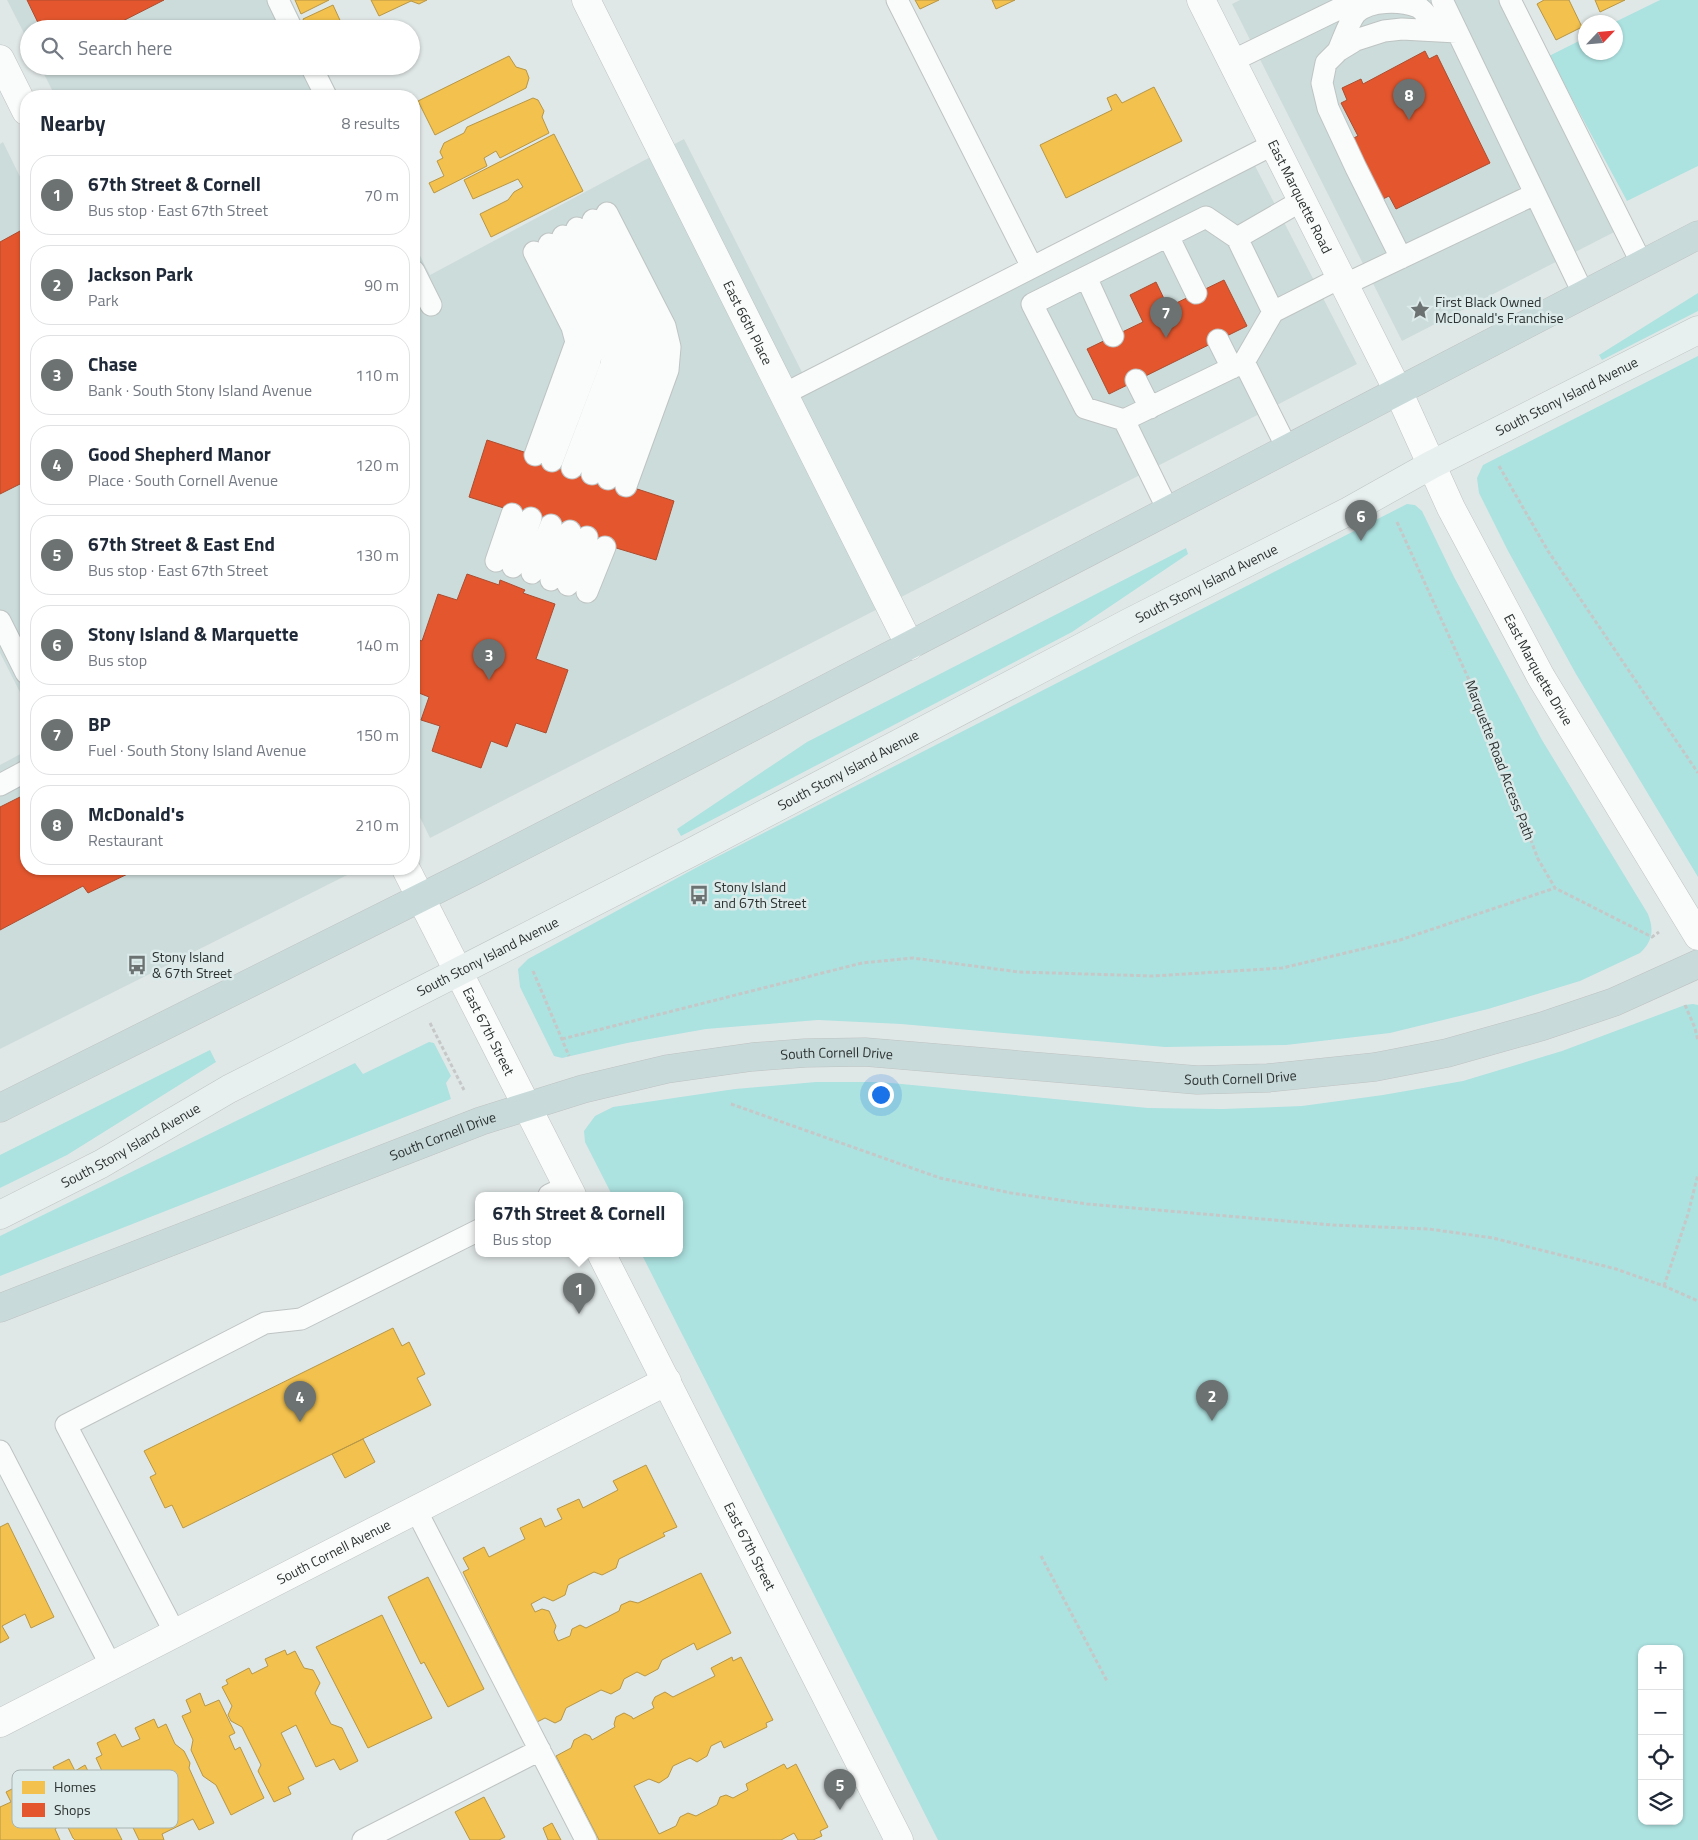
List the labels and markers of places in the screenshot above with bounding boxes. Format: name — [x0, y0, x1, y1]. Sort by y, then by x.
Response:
pin: 8 — [1393, 79, 1425, 120]
place label: First Black Owned McDonald's Franchise — [1435, 291, 1564, 328]
pin: 7 — [1150, 297, 1182, 338]
place icon: First Black Owned McDonald's Franchise — [1409, 299, 1431, 321]
pin: 6 — [1345, 500, 1377, 541]
pin: 3 — [473, 639, 505, 680]
place label: Stony Island and 67th Street — [714, 876, 806, 913]
bus stop icon: Stony Island and 67th Street — [688, 884, 710, 906]
place label: Stony Island & 67th Street — [152, 946, 232, 983]
bus stop icon: Stony Island & 67th Street — [126, 954, 148, 976]
pin: 1 — [563, 1273, 595, 1314]
pin: 2 — [1196, 1380, 1228, 1421]
pin: 4 — [284, 1381, 316, 1422]
pin: 5 — [824, 1769, 856, 1810]

